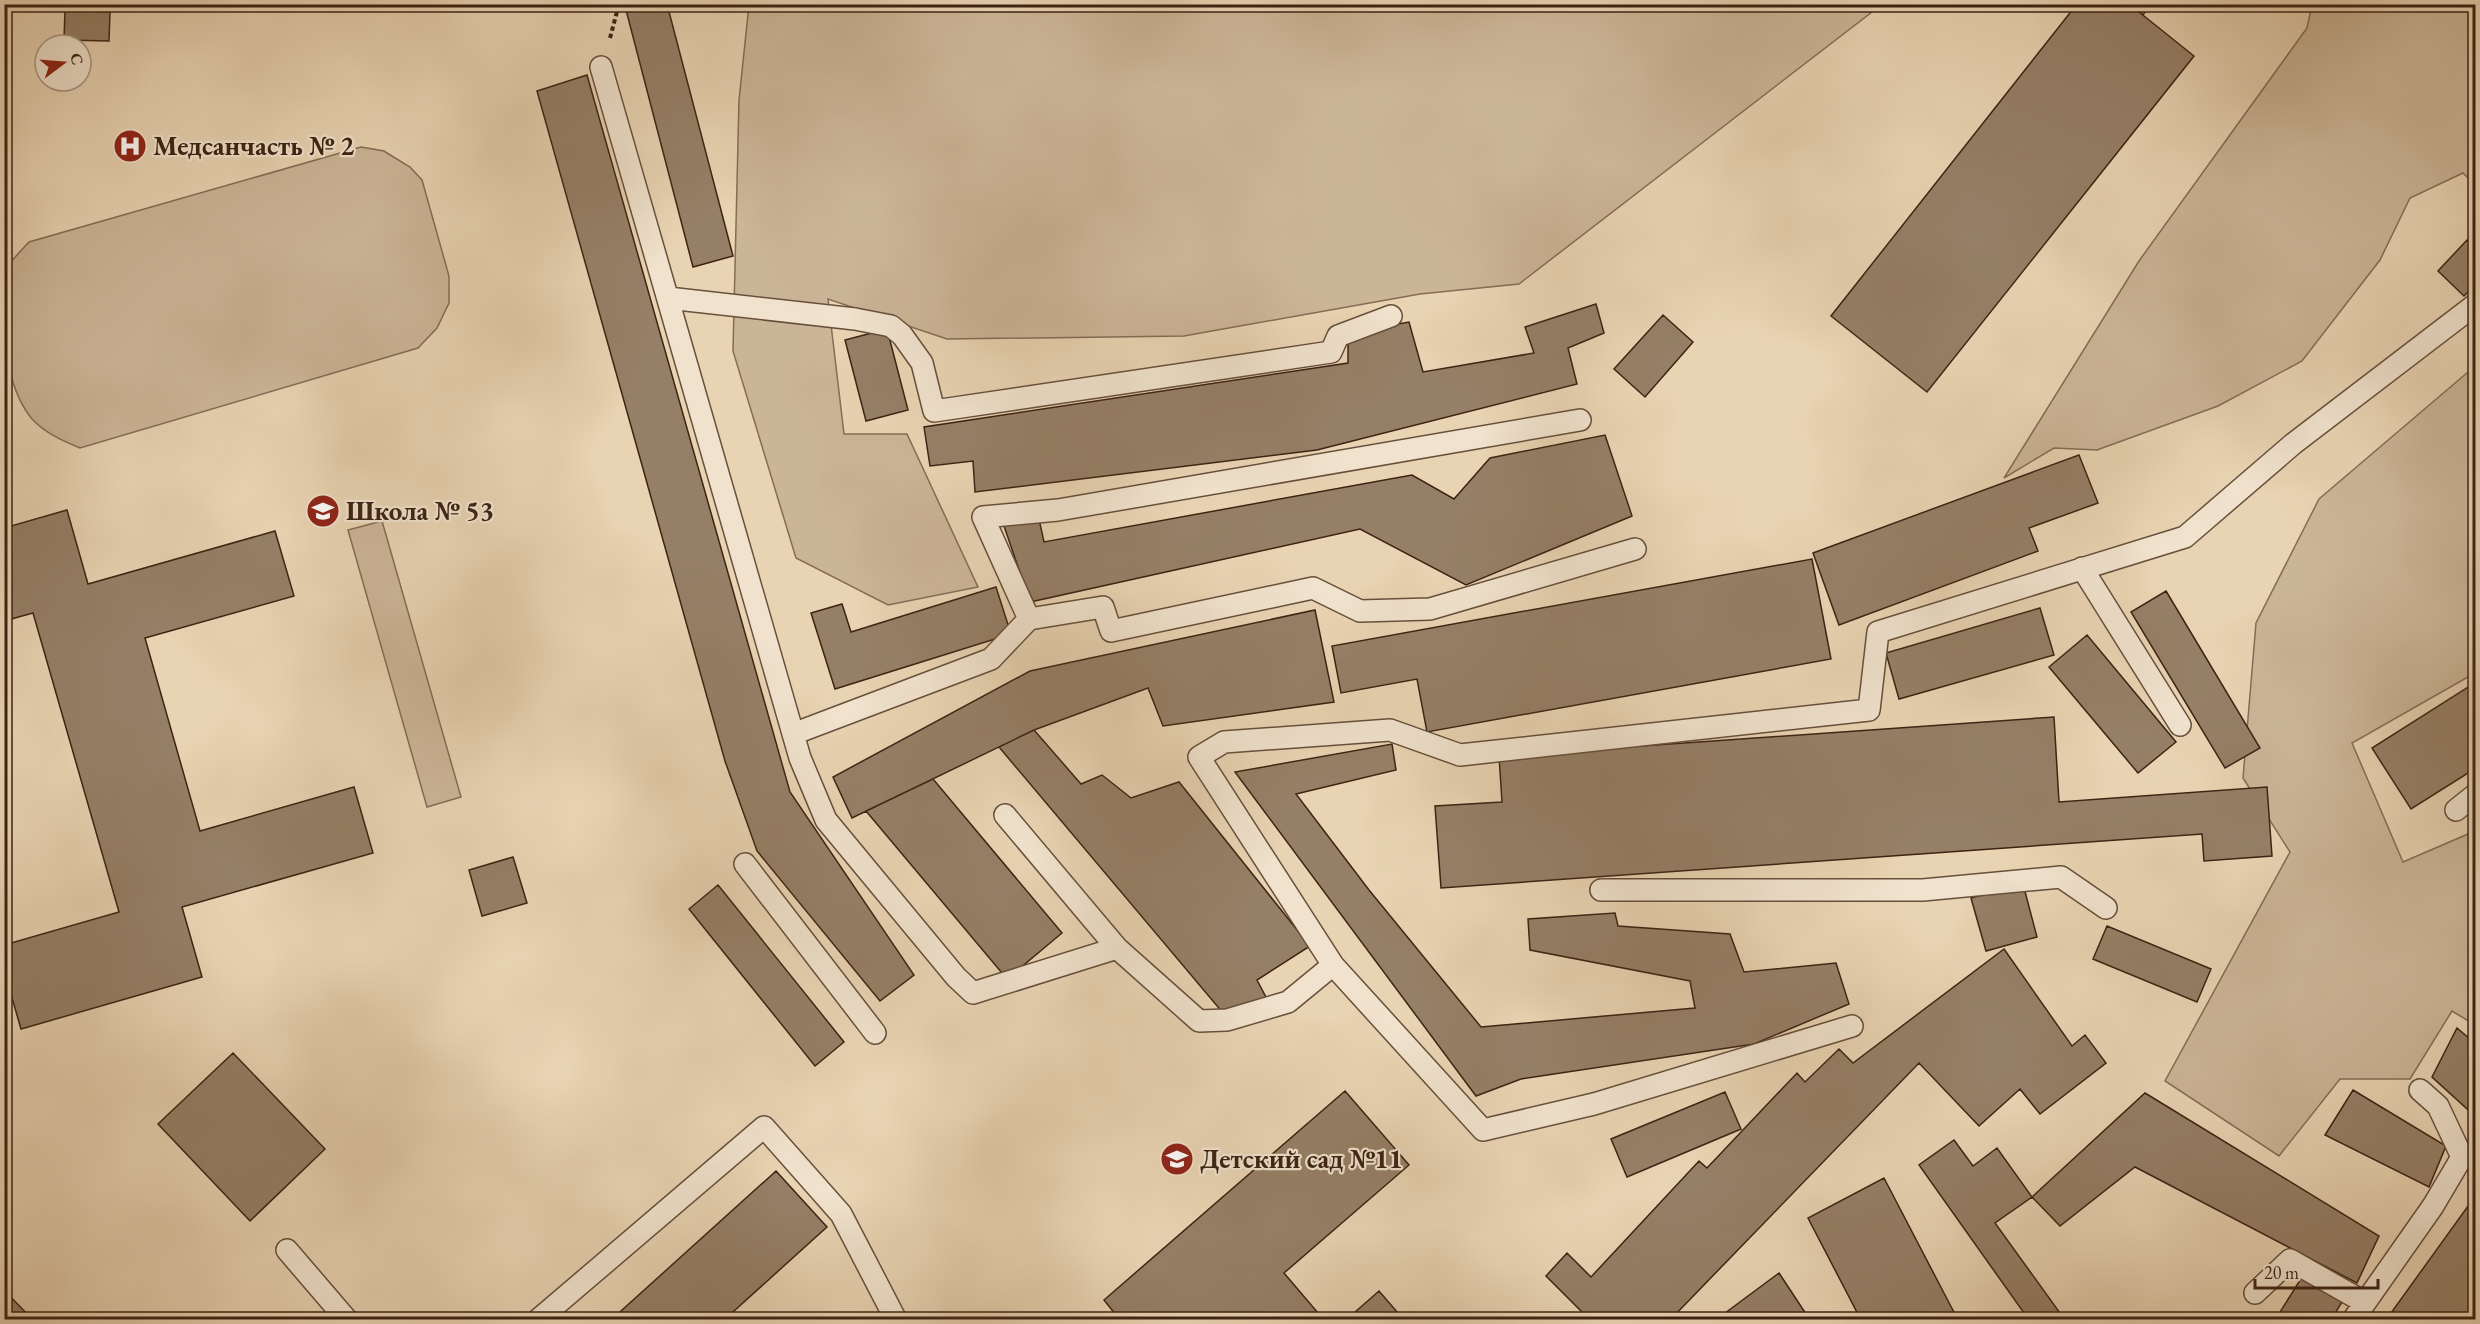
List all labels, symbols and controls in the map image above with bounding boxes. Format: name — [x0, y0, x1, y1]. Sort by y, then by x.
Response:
north arrow — [33, 33, 93, 93]
text: С — [65, 51, 89, 67]
hospital icon: Медсанчасть № 2 — [112, 128, 148, 164]
place label: Медсанчасть № 2 — [153, 128, 354, 163]
school or university icon: Школа № 53 — [305, 493, 341, 529]
place label: Школа № 53 — [346, 493, 494, 528]
school or university icon: Детский сад №11 — [1159, 1141, 1195, 1177]
place label: Детский сад №11 — [1200, 1141, 1403, 1176]
scale bar — [2255, 1252, 2378, 1290]
text: 20 m — [2264, 1261, 2299, 1284]

